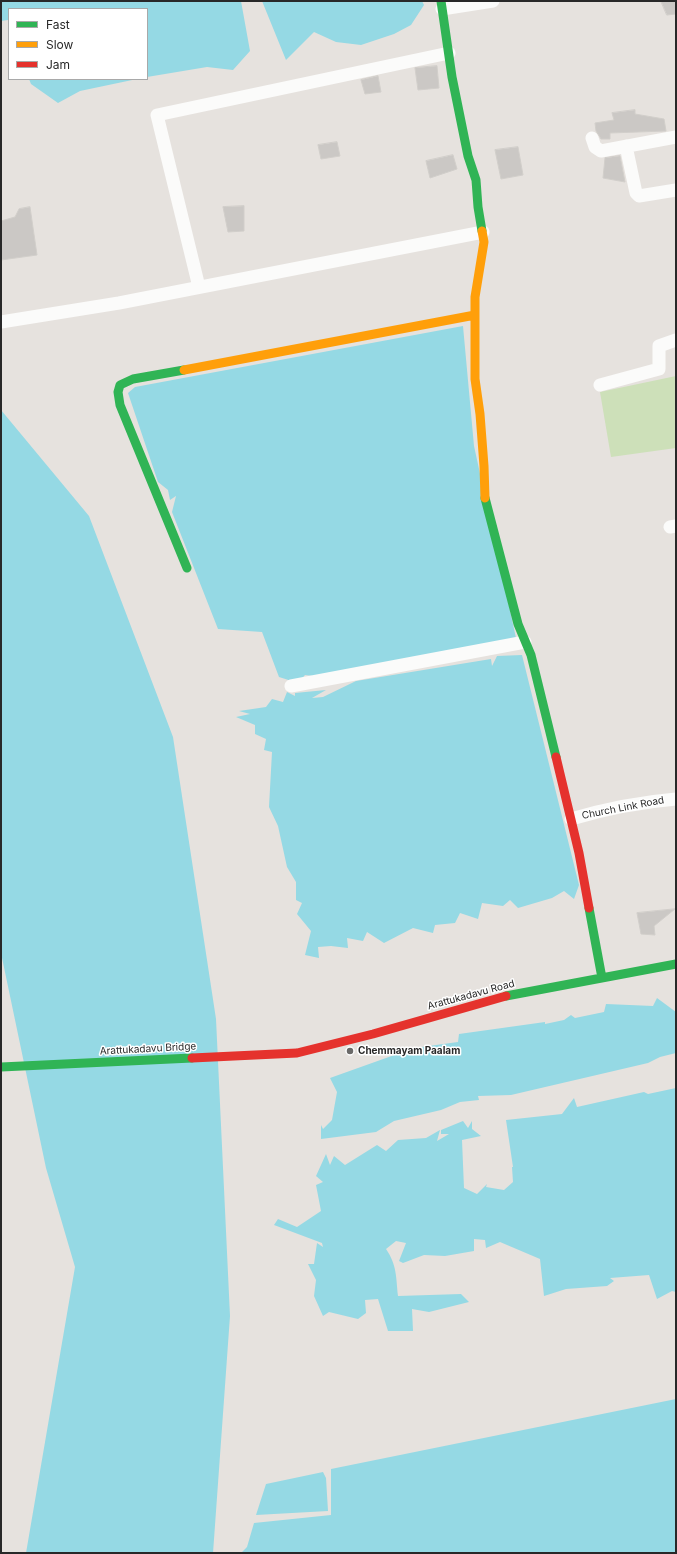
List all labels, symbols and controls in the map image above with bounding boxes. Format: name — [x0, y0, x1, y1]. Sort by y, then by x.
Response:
legend — [8, 8, 148, 80]
text: Fast — [46, 17, 70, 32]
text: Slow — [46, 37, 73, 52]
text: Jam — [46, 57, 70, 72]
street label: Church Link Road — [581, 794, 665, 822]
street label: Arattukadavu Road — [426, 978, 516, 1012]
street label: Arattukadavu Bridge — [100, 1040, 196, 1058]
place label: Chemmayam Paalam — [358, 1045, 460, 1057]
marker: Chemmayam Paalam — [345, 1046, 355, 1056]

